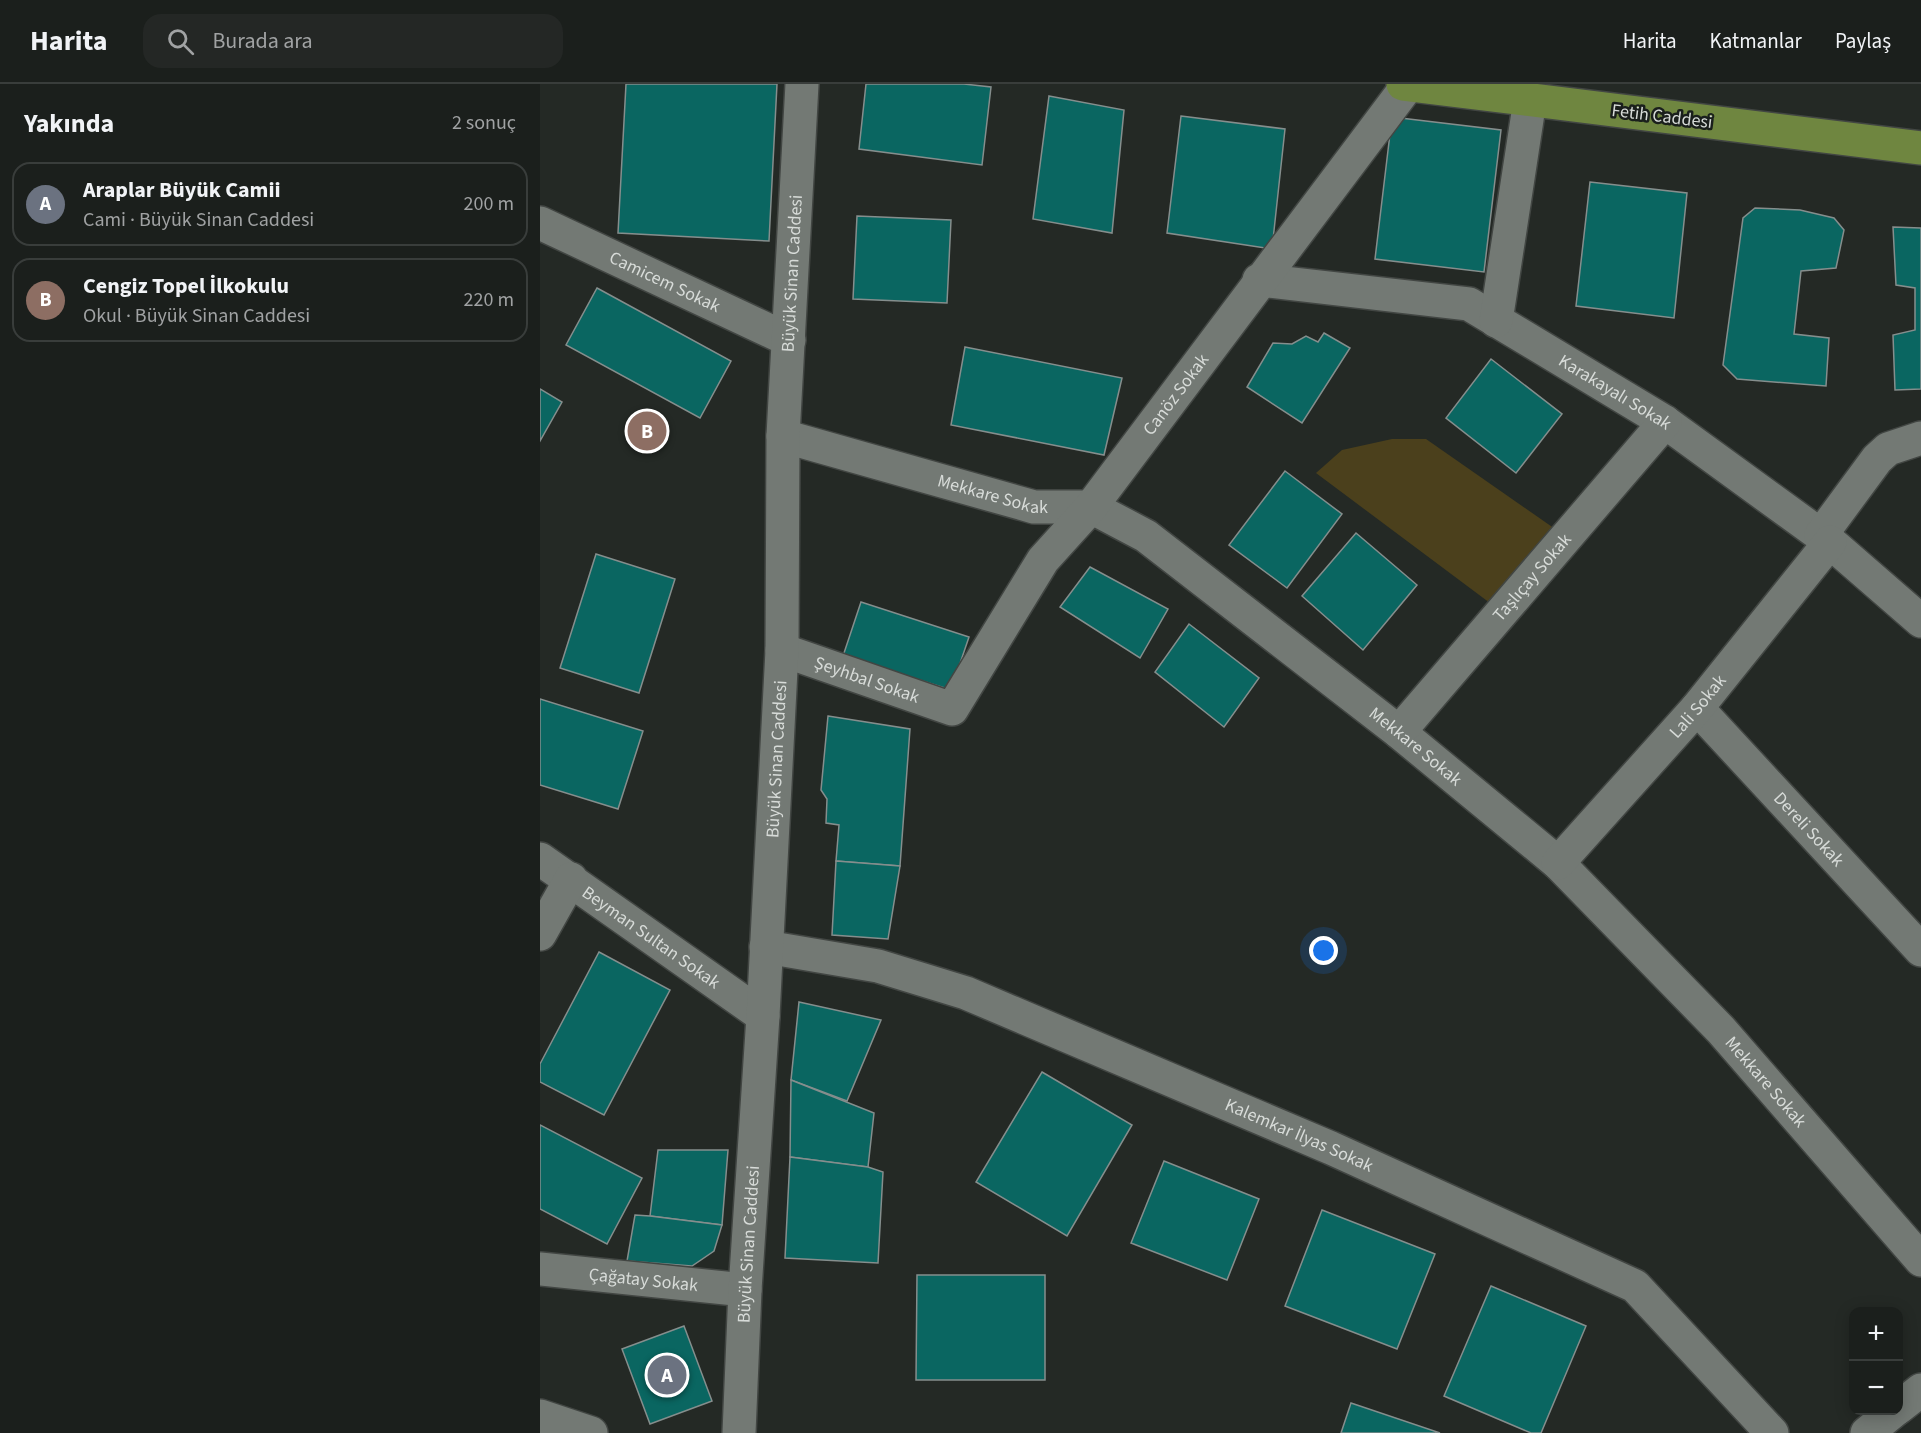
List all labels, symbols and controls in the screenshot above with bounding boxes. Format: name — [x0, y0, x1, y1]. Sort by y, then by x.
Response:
search box — [143, 14, 563, 68]
text: Harita — [30, 21, 107, 61]
icon: search — [164, 25, 197, 58]
text: Burada ara — [212, 25, 313, 57]
text: Harita — [1623, 26, 1677, 56]
text: Katmanlar — [1710, 26, 1802, 56]
text: Paylaş — [1835, 26, 1891, 56]
street label: Fetih Caddesi — [1610, 98, 1714, 135]
text: Yakında — [24, 105, 114, 142]
text: 2 sonuç — [452, 109, 516, 137]
text: Araplar Büyük Camii — [83, 174, 281, 206]
text: A — [40, 190, 51, 218]
text: 200 m — [464, 190, 514, 218]
street label: Büyük Sinan Caddesi — [776, 194, 809, 353]
text: Cami · Büyük Sinan Caddesi — [83, 206, 314, 234]
street label: Camicem Sokak — [605, 245, 724, 319]
text: Cengiz Topel İlkokulu — [83, 270, 289, 302]
text: B — [39, 286, 52, 314]
text: 220 m — [464, 286, 514, 314]
text: Okul · Büyük Sinan Caddesi — [83, 302, 310, 330]
street label: Canöz Sokak — [1137, 349, 1215, 441]
street label: Karakayalı Sokak — [1554, 349, 1677, 436]
pin: B — [628, 408, 666, 454]
street label: Mekkare Sokak — [935, 468, 1048, 520]
street label: Taşlıçay Sokak — [1487, 528, 1577, 627]
street label: Şeyhbal Sokak — [811, 650, 923, 710]
street label: Lali Sokak — [1664, 669, 1732, 744]
street label: Büyük Sinan Caddesi — [760, 680, 793, 839]
street label: Mekkare Sokak — [1364, 701, 1467, 792]
street label: Dereli Sokak — [1768, 787, 1850, 872]
street label: Beyman Sultan Sokak — [577, 880, 725, 995]
your location — [1309, 936, 1338, 965]
street label: Mekkare Sokak — [1719, 1031, 1812, 1133]
street label: Kalemkar İlyas Sokak — [1221, 1092, 1377, 1179]
street label: Büyük Sinan Caddesi — [732, 1165, 766, 1324]
street label: Çağatay Sokak — [587, 1262, 699, 1298]
map controls — [1849, 1307, 1903, 1415]
button: + — [1849, 1307, 1903, 1361]
pin: A — [648, 1352, 686, 1398]
button: − — [1849, 1361, 1903, 1415]

